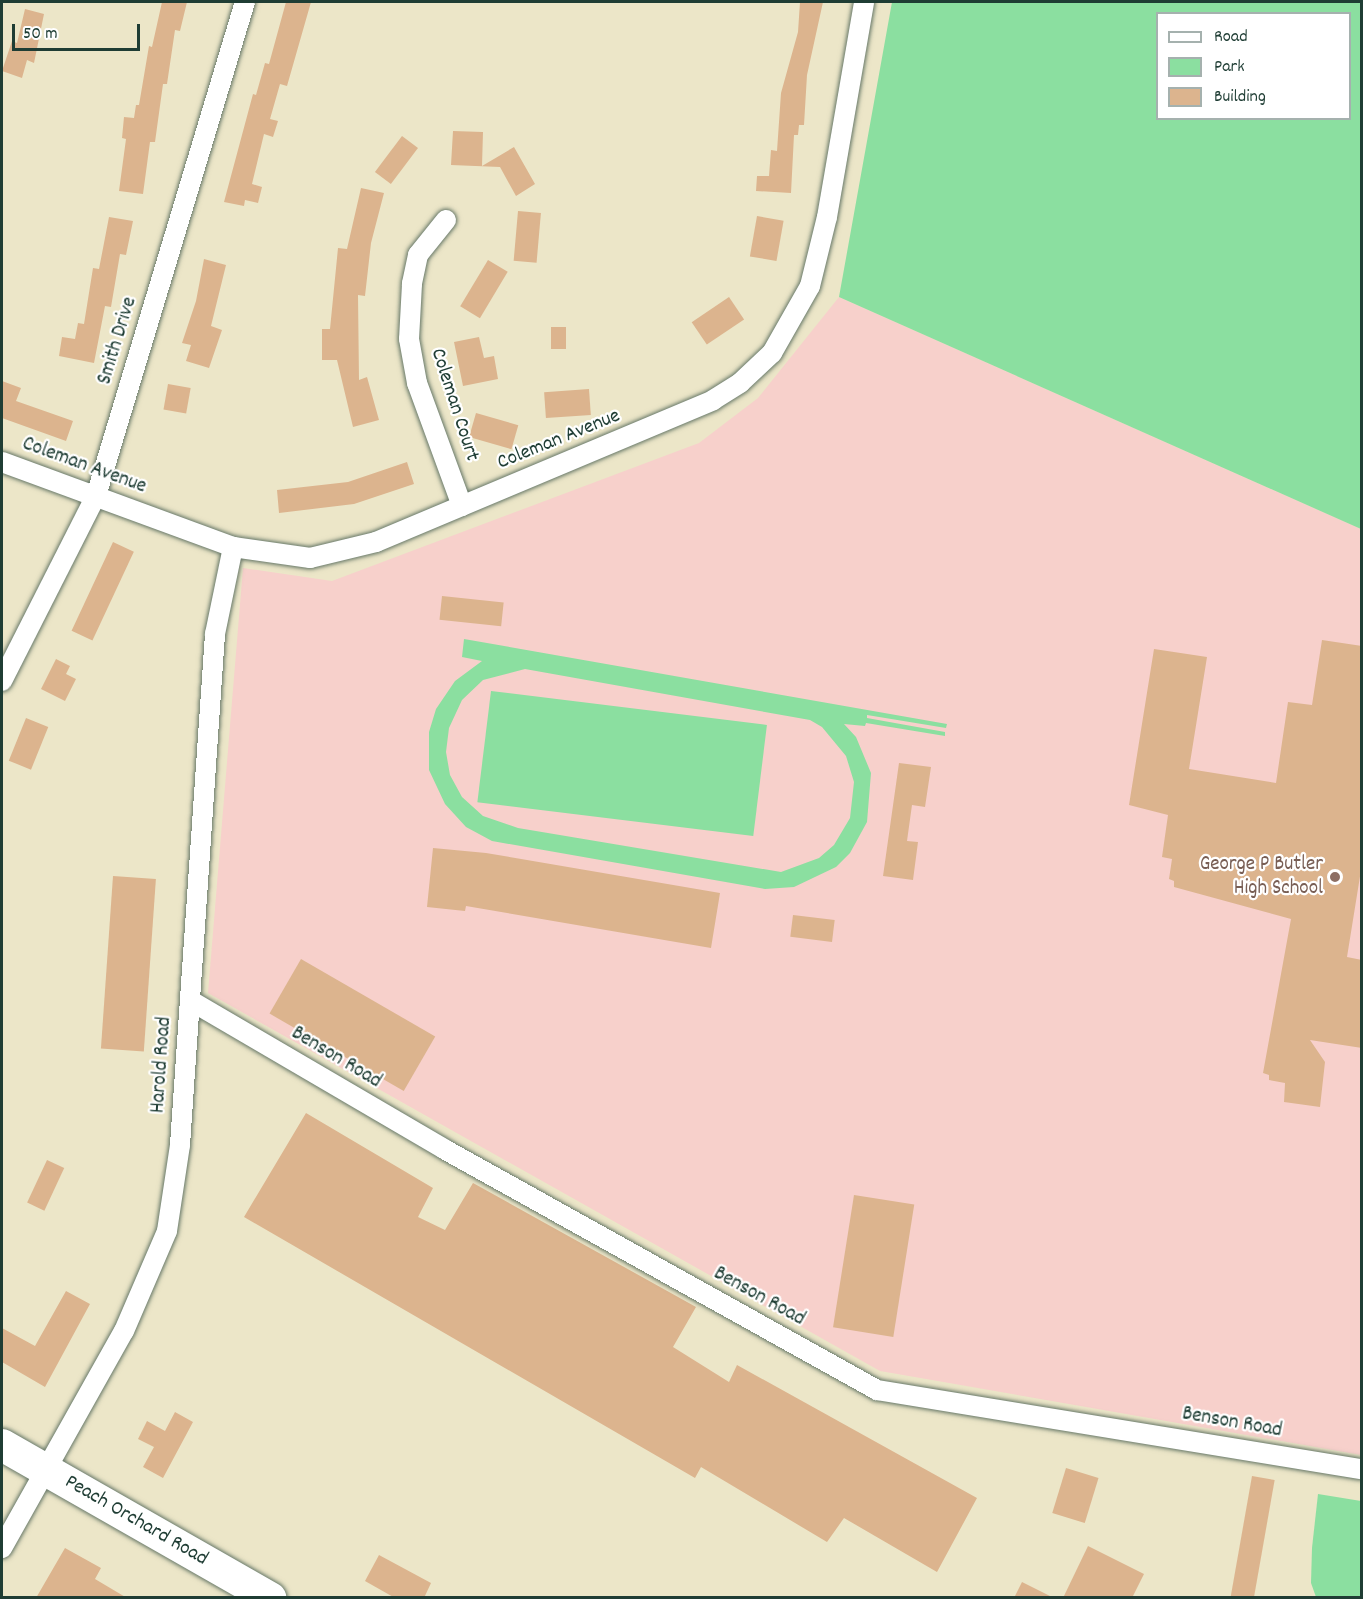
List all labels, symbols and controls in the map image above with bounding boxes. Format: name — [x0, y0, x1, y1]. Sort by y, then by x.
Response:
scale bar — [15, 12, 142, 50]
legend — [1156, 12, 1351, 120]
text: 50 m — [23, 22, 58, 47]
text: Road — [1214, 25, 1248, 50]
text: Park — [1214, 55, 1245, 80]
text: Building — [1214, 85, 1266, 110]
street label: Smith Drive — [93, 294, 143, 388]
street label: Coleman Court — [424, 345, 484, 465]
street label: Coleman Avenue — [494, 404, 624, 476]
street label: Coleman Avenue — [19, 432, 149, 500]
place label: George P Butler High School — [1200, 852, 1323, 902]
marker: George P Butler High School — [1328, 870, 1342, 884]
street label: Harold Road — [146, 1016, 178, 1114]
street label: Benson Road — [286, 1021, 386, 1095]
street label: Benson Road — [709, 1262, 809, 1332]
street label: Benson Road — [1180, 1402, 1284, 1444]
street label: Peach Orchard Road — [60, 1470, 212, 1572]

